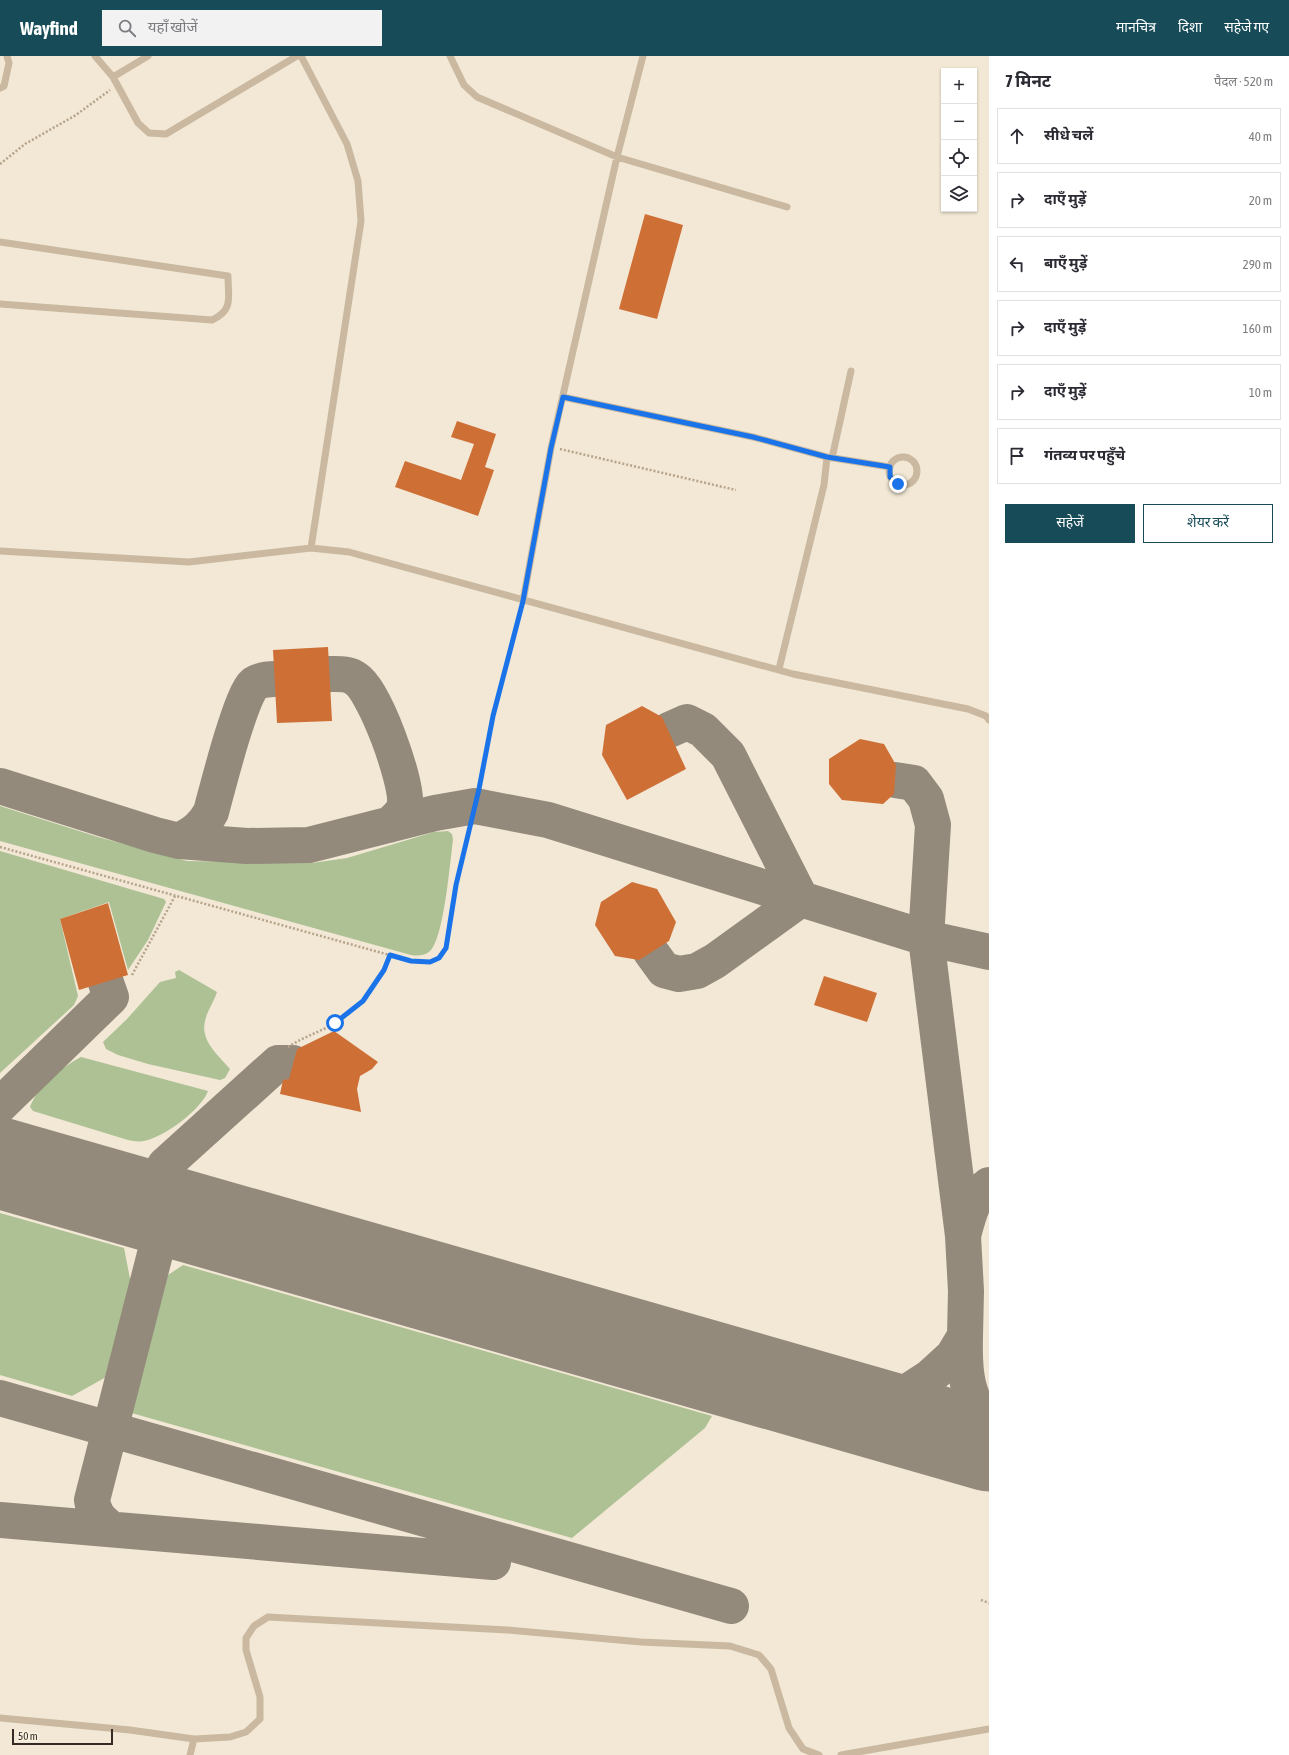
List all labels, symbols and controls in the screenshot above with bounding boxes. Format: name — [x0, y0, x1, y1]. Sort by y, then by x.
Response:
search box — [102, 10, 382, 46]
text: Wayfind — [20, 17, 78, 39]
icon: search — [116, 17, 138, 39]
text: यहाँ खोजें — [148, 18, 198, 35]
text: मानचित्र — [1116, 19, 1156, 35]
text: दिशा — [1178, 19, 1202, 35]
text: सहेजे गए — [1224, 19, 1269, 35]
map controls — [941, 68, 977, 212]
button: + — [941, 68, 977, 104]
text: 7 मिनट — [1005, 71, 1051, 91]
text: पैदल · 520 m — [1214, 74, 1273, 89]
button: − — [941, 104, 977, 140]
icon: ahead — [1006, 125, 1028, 147]
text: सीधे चलें — [1044, 126, 1093, 143]
text: 40 m — [1249, 129, 1272, 144]
button: locate — [941, 140, 977, 176]
button: layers — [941, 176, 977, 212]
icon: right — [1006, 189, 1028, 211]
text: दाएँ मुड़ें — [1044, 190, 1086, 207]
text: 20 m — [1249, 193, 1272, 208]
icon: left — [1006, 253, 1028, 275]
text: बाएँ मुड़ें — [1044, 254, 1087, 271]
text: 290 m — [1243, 257, 1272, 272]
icon: right — [1006, 317, 1028, 339]
text: दाएँ मुड़ें — [1044, 318, 1086, 335]
text: 160 m — [1243, 321, 1272, 336]
icon: right — [1006, 381, 1028, 403]
text: दाएँ मुड़ें — [1044, 382, 1086, 399]
text: 10 m — [1249, 385, 1272, 400]
icon: arrive — [1006, 445, 1028, 467]
text: गंतव्य पर पहुँचे — [1044, 446, 1125, 463]
route end — [889, 475, 907, 493]
button: सहेजें — [1005, 504, 1135, 543]
button: शेयर करें — [1143, 504, 1273, 543]
route start — [326, 1014, 344, 1032]
scale bar — [12, 1727, 113, 1746]
text: 50 m — [18, 1730, 38, 1742]

